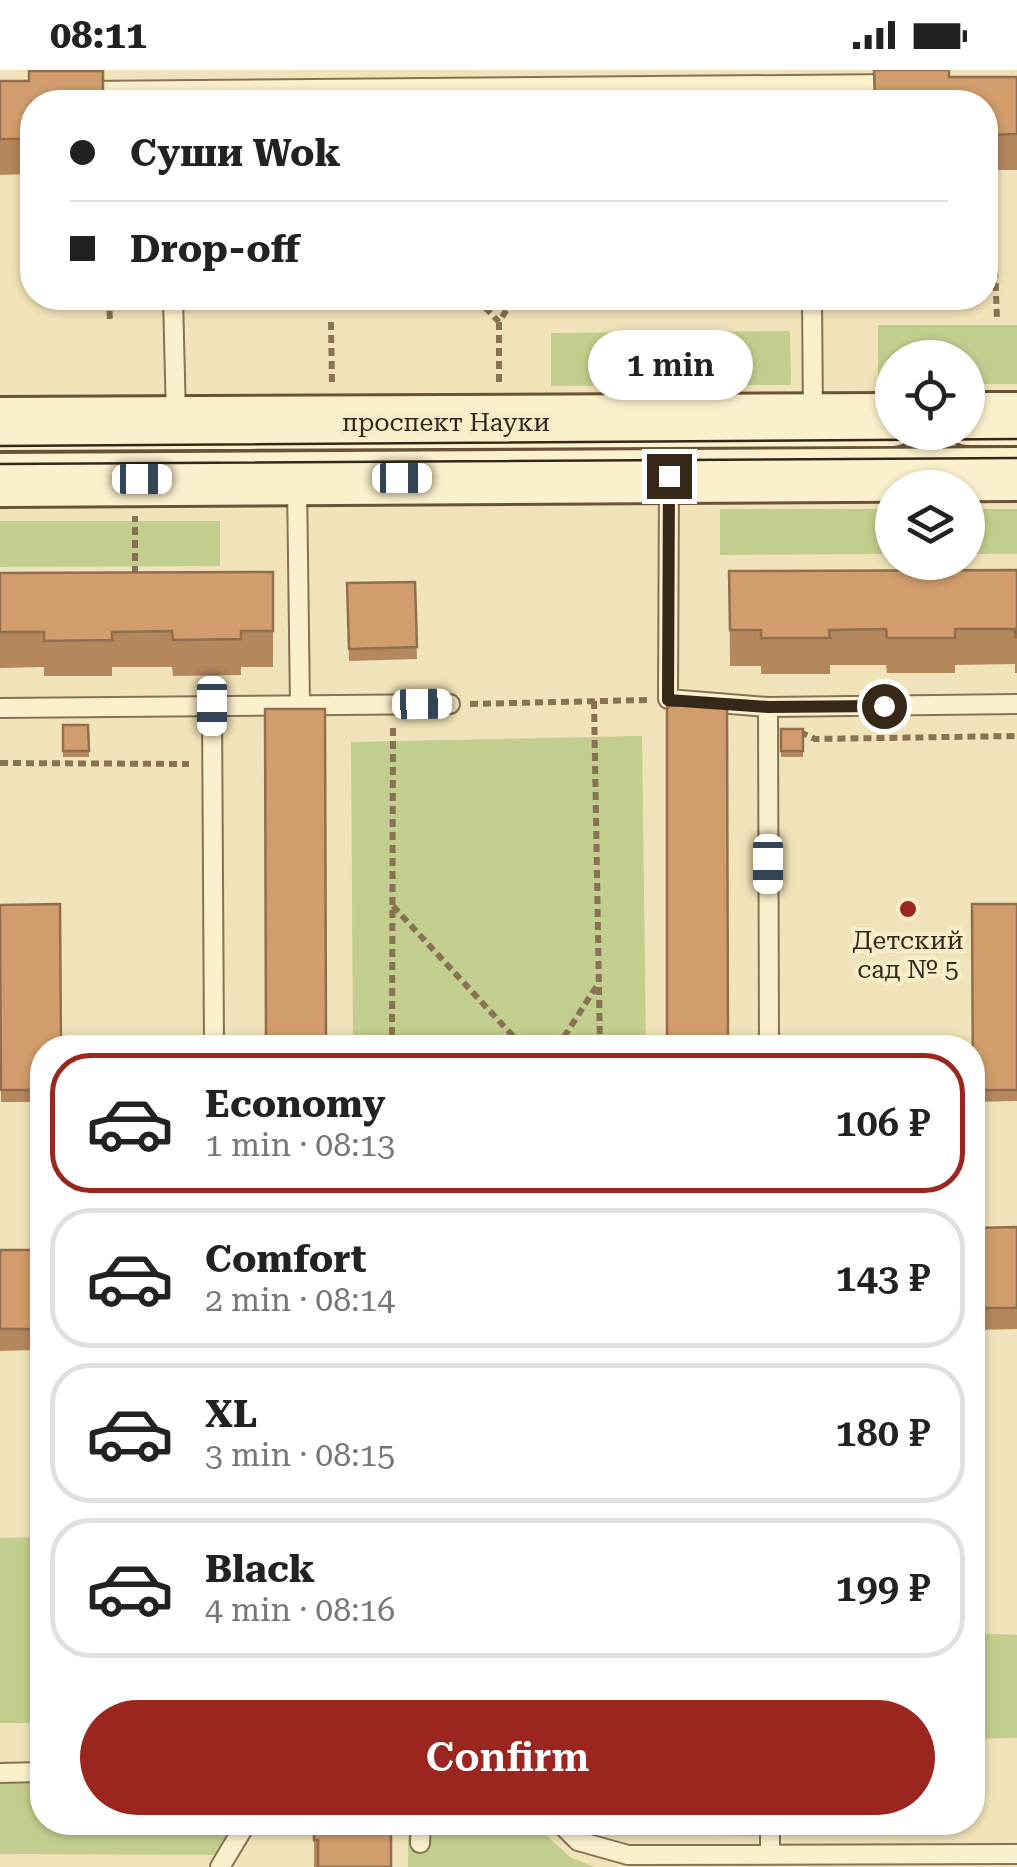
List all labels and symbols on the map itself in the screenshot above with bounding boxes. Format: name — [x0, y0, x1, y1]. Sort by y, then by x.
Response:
callout: 1 min — [586, 331, 752, 401]
street label: проспект Науки — [342, 408, 550, 437]
route end — [647, 454, 692, 499]
car — [372, 463, 432, 493]
car — [112, 464, 172, 494]
car — [197, 676, 227, 736]
route start — [862, 684, 907, 729]
car — [392, 688, 452, 720]
car — [753, 834, 783, 894]
marker: Детский сад № 5 — [897, 898, 919, 920]
place label: Детский сад № 5 — [853, 926, 963, 984]

